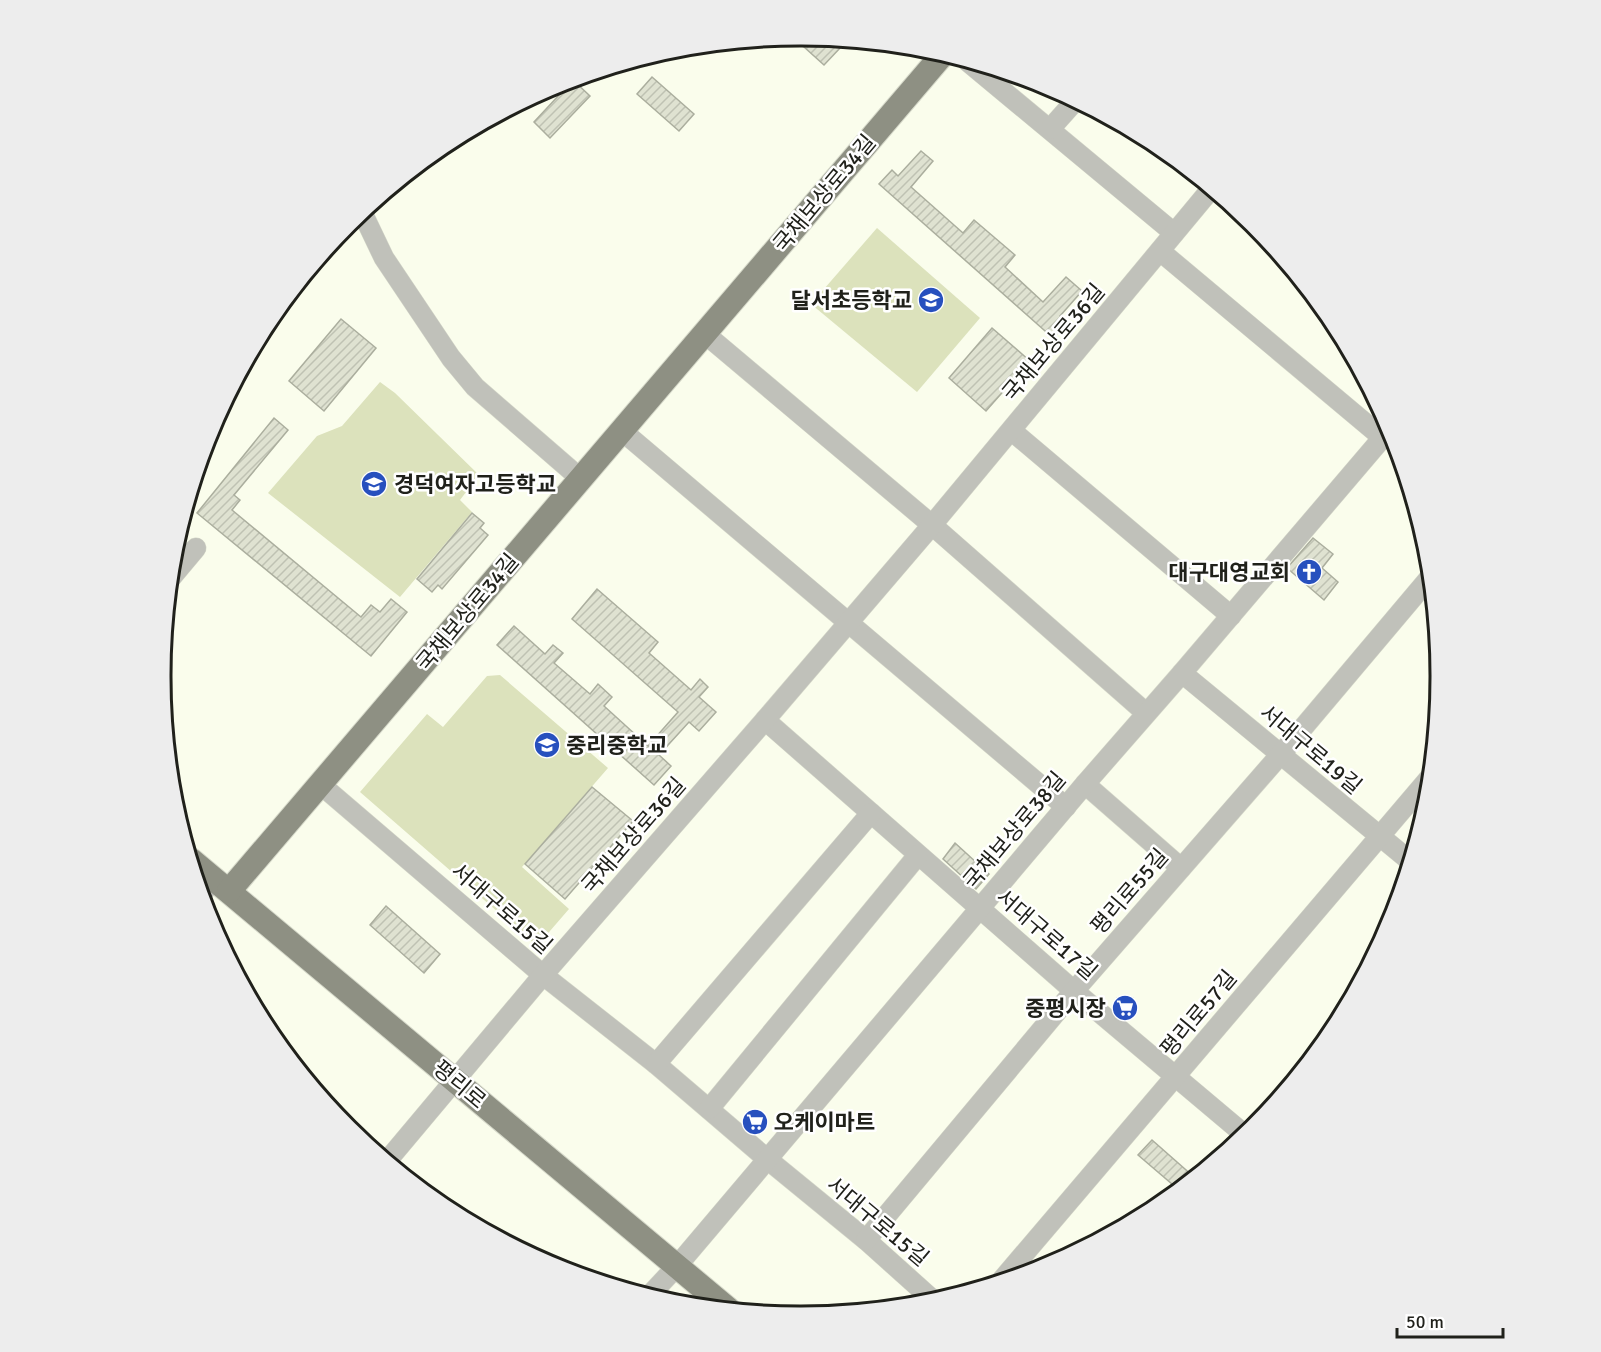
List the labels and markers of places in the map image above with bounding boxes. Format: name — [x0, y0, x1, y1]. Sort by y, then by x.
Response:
school or university icon: 달서초등학교 — [916, 285, 946, 315]
place label: 달서초등학교 — [791, 287, 912, 314]
school or university icon: 경덕여자고등학교 — [359, 469, 389, 499]
place label: 경덕여자고등학교 — [394, 471, 556, 498]
church icon: 대구대영교회 — [1294, 557, 1324, 587]
place label: 대구대영교회 — [1169, 559, 1290, 586]
school or university icon: 중리중학교 — [532, 730, 562, 760]
place label: 중리중학교 — [566, 732, 667, 759]
supermarket icon: 중평시장 — [1110, 993, 1140, 1023]
place label: 중평시장 — [1025, 995, 1106, 1022]
supermarket icon: 오케이마트 — [740, 1107, 770, 1137]
place label: 오케이마트 — [774, 1109, 875, 1136]

